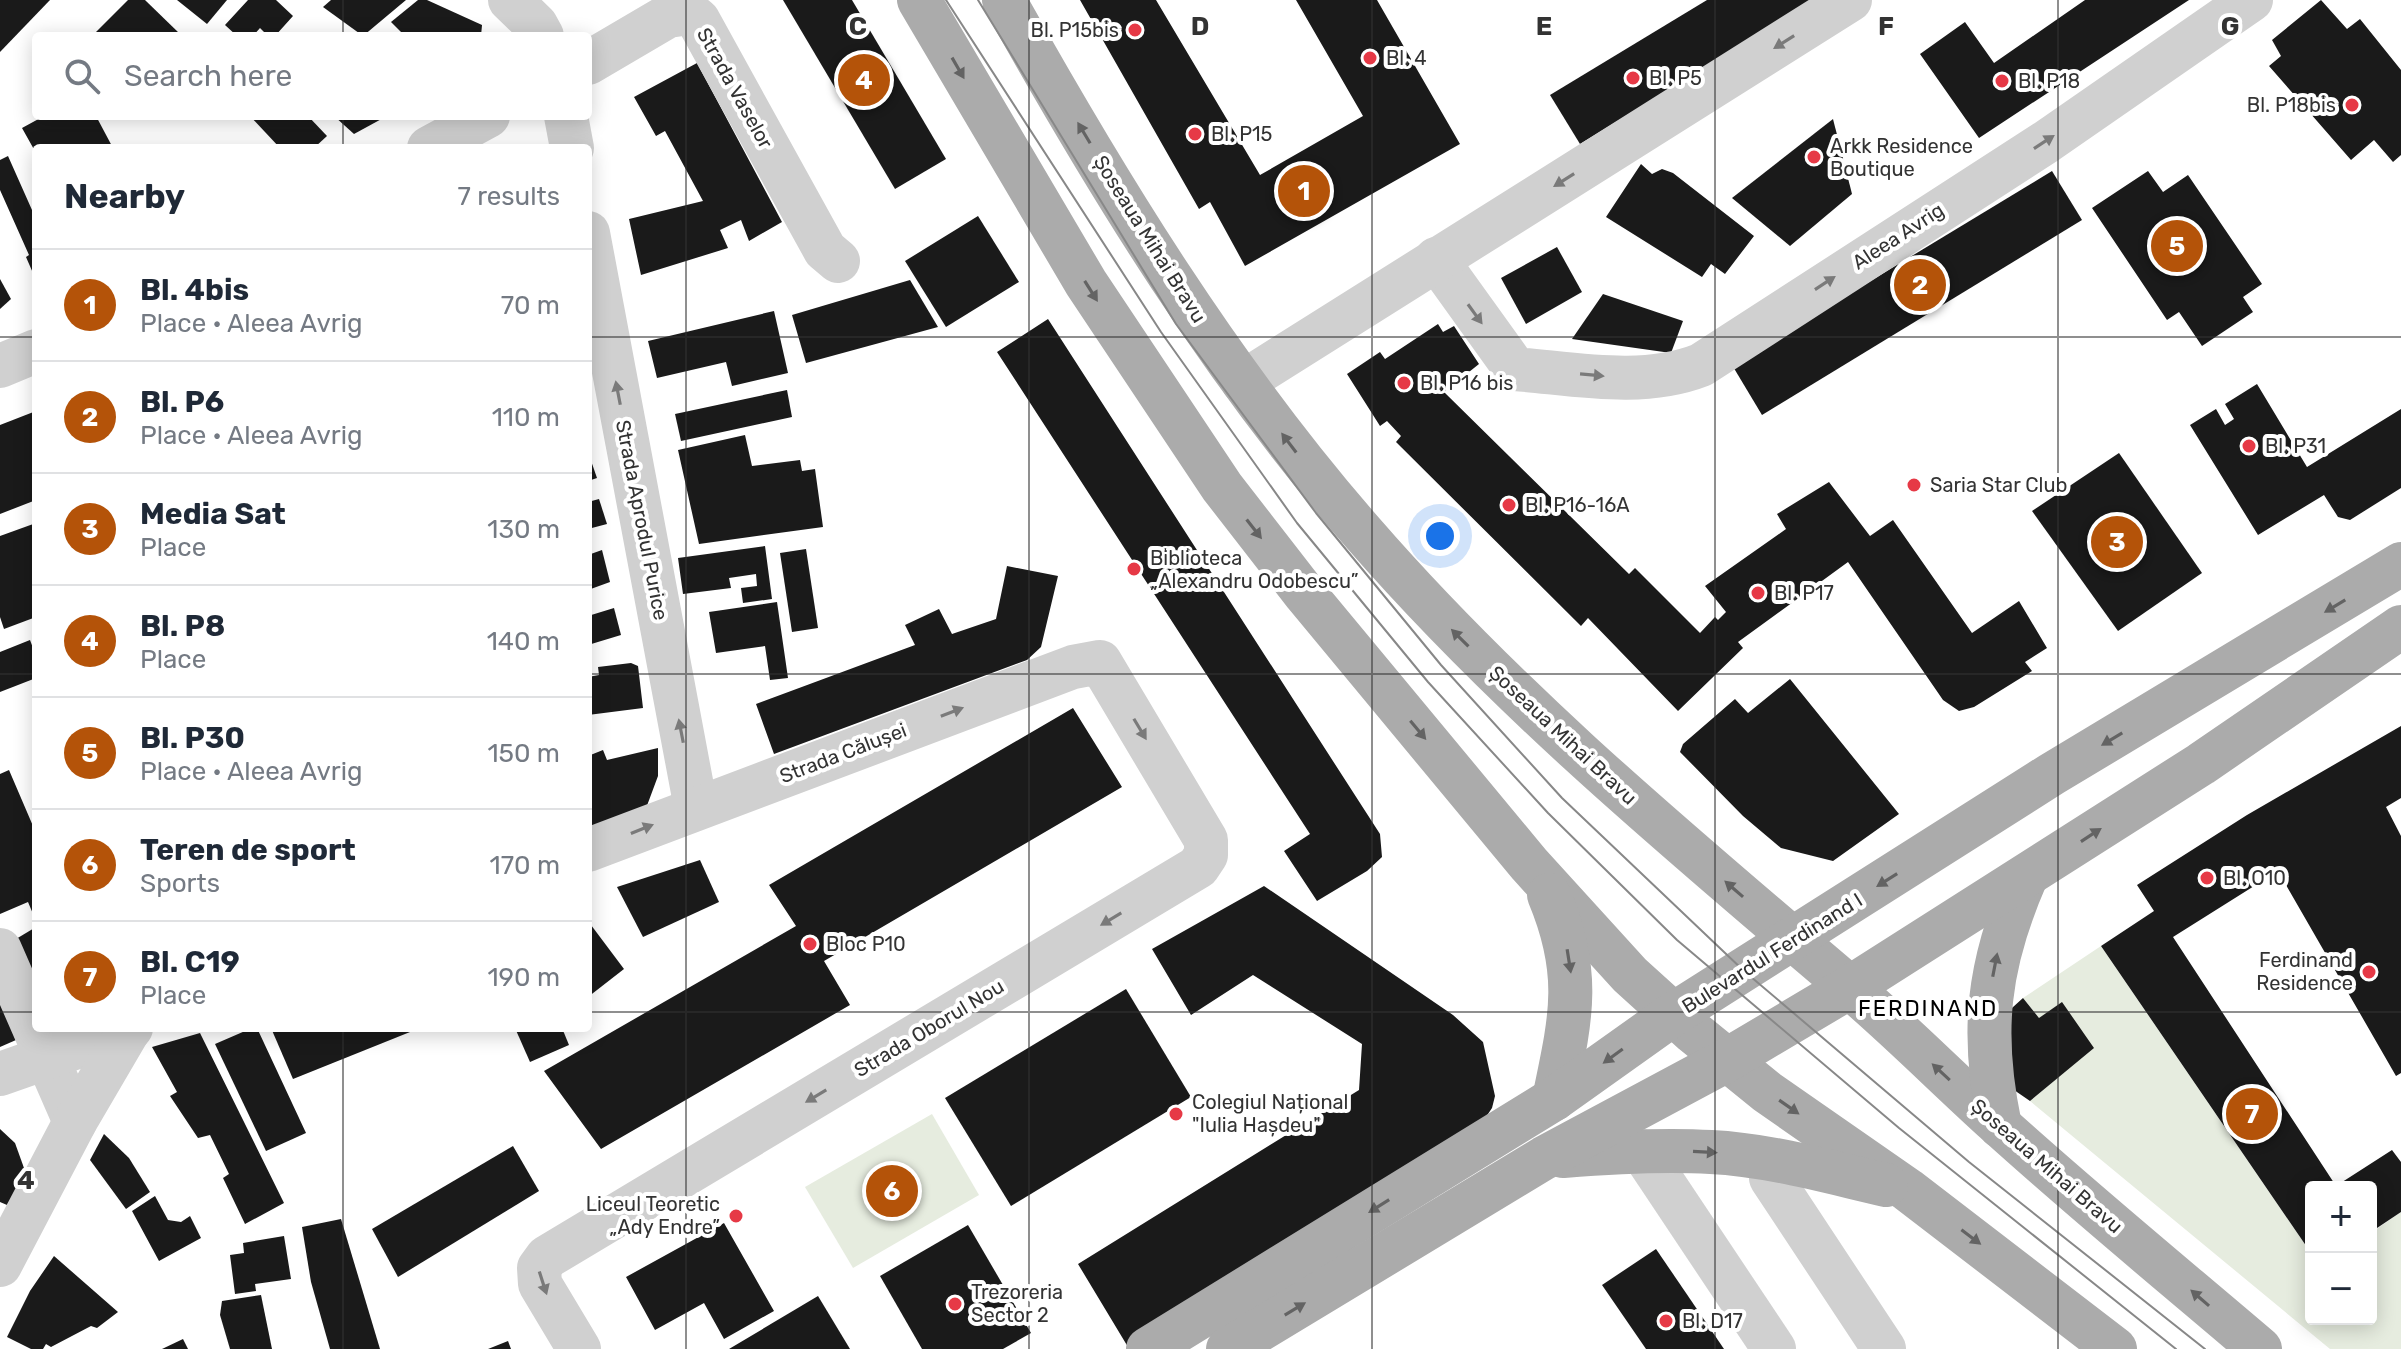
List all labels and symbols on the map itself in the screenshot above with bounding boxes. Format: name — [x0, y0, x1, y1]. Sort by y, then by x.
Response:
text: C — [849, 11, 867, 42]
text: D — [1191, 11, 1209, 42]
text: E — [1536, 11, 1552, 42]
text: F — [1878, 11, 1894, 42]
text: G — [2221, 11, 2239, 42]
place label: Bl. P15bis — [1031, 18, 1119, 42]
marker: Bl. P15bis — [1126, 21, 1144, 39]
street label: Strada Vaselor — [692, 23, 778, 153]
one-way arrow — [1773, 34, 1795, 48]
place label: Bl. 4 — [1386, 46, 1427, 70]
marker: Bl. 4 — [1361, 49, 1379, 67]
pin: 4 — [838, 50, 890, 110]
one-way arrow — [951, 57, 965, 79]
place label: Bl. P5 — [1649, 66, 1702, 90]
marker: Bl. P5 — [1624, 69, 1642, 87]
place label: Bl. P18 — [2018, 69, 2080, 93]
marker: Bl. P18 — [1993, 72, 2011, 90]
place label: Bl. P18bis — [2247, 93, 2336, 117]
marker: Bl. P18bis — [2343, 96, 2361, 114]
one-way arrow — [1077, 122, 1091, 144]
place label: Bl. P15 — [1211, 122, 1272, 146]
marker: Bl. P15 — [1186, 125, 1204, 143]
place label: Arkk Residence Boutique — [1830, 134, 1973, 181]
one-way arrow — [2033, 136, 2055, 150]
marker: Arkk Residence Boutique — [1805, 148, 1823, 166]
street label: Șoseaua Mihai Bravu — [1089, 151, 1211, 327]
pin: 1 — [1278, 161, 1330, 221]
one-way arrow — [1553, 173, 1575, 187]
street label: Aleea Avrig — [1848, 198, 1948, 274]
pin: 5 — [2151, 216, 2203, 276]
pin: 2 — [1894, 255, 1946, 315]
one-way arrow — [1815, 276, 1836, 291]
one-way arrow — [1083, 280, 1097, 302]
one-way arrow — [1467, 303, 1483, 325]
one-way arrow — [1580, 369, 1605, 382]
place label: Bl. P16 bis — [1420, 371, 1513, 395]
marker: Bl. P16 bis — [1395, 374, 1413, 392]
one-way arrow — [611, 380, 623, 405]
street label: Strada Aprodul Purice — [611, 418, 673, 622]
one-way arrow — [1282, 432, 1298, 453]
place label: Bl. P31 — [2265, 434, 2326, 458]
marker: Bl. P31 — [2240, 437, 2258, 455]
place label: Saria Star Club — [1930, 473, 2067, 497]
marker: Saria Star Club — [1905, 476, 1923, 494]
place label: Bl. P16-16A — [1525, 493, 1630, 517]
marker: Bl. P16-16A — [1500, 496, 1518, 514]
pin: 3 — [2091, 512, 2143, 572]
your location — [1420, 516, 1460, 556]
one-way arrow — [1245, 518, 1261, 539]
place label: Biblioteca „Alexandru Odobescu” — [1150, 546, 1359, 593]
marker: Biblioteca „Alexandru Odobescu” — [1125, 560, 1143, 578]
place label: Bl. P17 — [1774, 581, 1834, 605]
marker: Bl. P17 — [1749, 584, 1767, 602]
one-way arrow — [2324, 598, 2346, 612]
one-way arrow — [1451, 629, 1470, 648]
street label: Șoseaua Mihai Bravu — [1484, 660, 1642, 810]
one-way arrow — [940, 705, 964, 718]
street label: Strada Călușei — [776, 718, 910, 788]
one-way arrow — [1133, 718, 1147, 740]
one-way arrow — [674, 719, 686, 744]
one-way arrow — [1409, 720, 1426, 740]
one-way arrow — [2101, 731, 2123, 745]
one-way arrow — [630, 822, 654, 835]
one-way arrow — [2081, 827, 2102, 842]
place label: Bl. O10 — [2223, 866, 2286, 890]
marker: Bl. O10 — [2198, 869, 2216, 887]
one-way arrow — [1876, 873, 1898, 887]
one-way arrow — [1725, 881, 1744, 899]
street label: Bulevardul Ferdinand I — [1677, 888, 1867, 1018]
one-way arrow — [1100, 912, 1122, 926]
place label: Bloc P10 — [826, 932, 906, 956]
marker: Bloc P10 — [801, 935, 819, 953]
place label: Ferdinand Residence — [2256, 948, 2353, 995]
one-way arrow — [1563, 949, 1576, 974]
one-way arrow — [1990, 952, 2002, 977]
marker: Ferdinand Residence — [2360, 963, 2378, 981]
street label: Strada Oborul Nou — [850, 974, 1008, 1082]
district label: FERDINAND — [1858, 995, 1998, 1022]
one-way arrow — [1602, 1048, 1623, 1064]
one-way arrow — [1932, 1063, 1951, 1081]
pin: 7 — [2226, 1084, 2278, 1144]
one-way arrow — [805, 1088, 827, 1102]
place label: Colegiul Național "Iulia Hașdeu" — [1192, 1090, 1348, 1137]
street label: Șoseaua Mihai Bravu — [1966, 1094, 2128, 1238]
one-way arrow — [1779, 1099, 1800, 1114]
marker: Colegiul Național "Iulia Hașdeu" — [1167, 1105, 1185, 1123]
one-way arrow — [1693, 1146, 1718, 1159]
pin: 6 — [866, 1161, 918, 1221]
text: 4 — [17, 1165, 35, 1196]
place label: Liceul Teoretic „Ady Endre” — [586, 1192, 720, 1239]
one-way arrow — [1368, 1199, 1389, 1214]
marker: Liceul Teoretic „Ady Endre” — [727, 1207, 745, 1225]
one-way arrow — [1961, 1228, 1981, 1244]
one-way arrow — [537, 1271, 550, 1295]
place label: Trezoreria Sector 2 — [971, 1280, 1063, 1327]
one-way arrow — [2191, 1290, 2211, 1307]
marker: Trezoreria Sector 2 — [946, 1295, 964, 1313]
one-way arrow — [1284, 1302, 1306, 1316]
place label: Bl. D17 — [1682, 1309, 1743, 1333]
marker: Bl. D17 — [1657, 1312, 1675, 1330]

